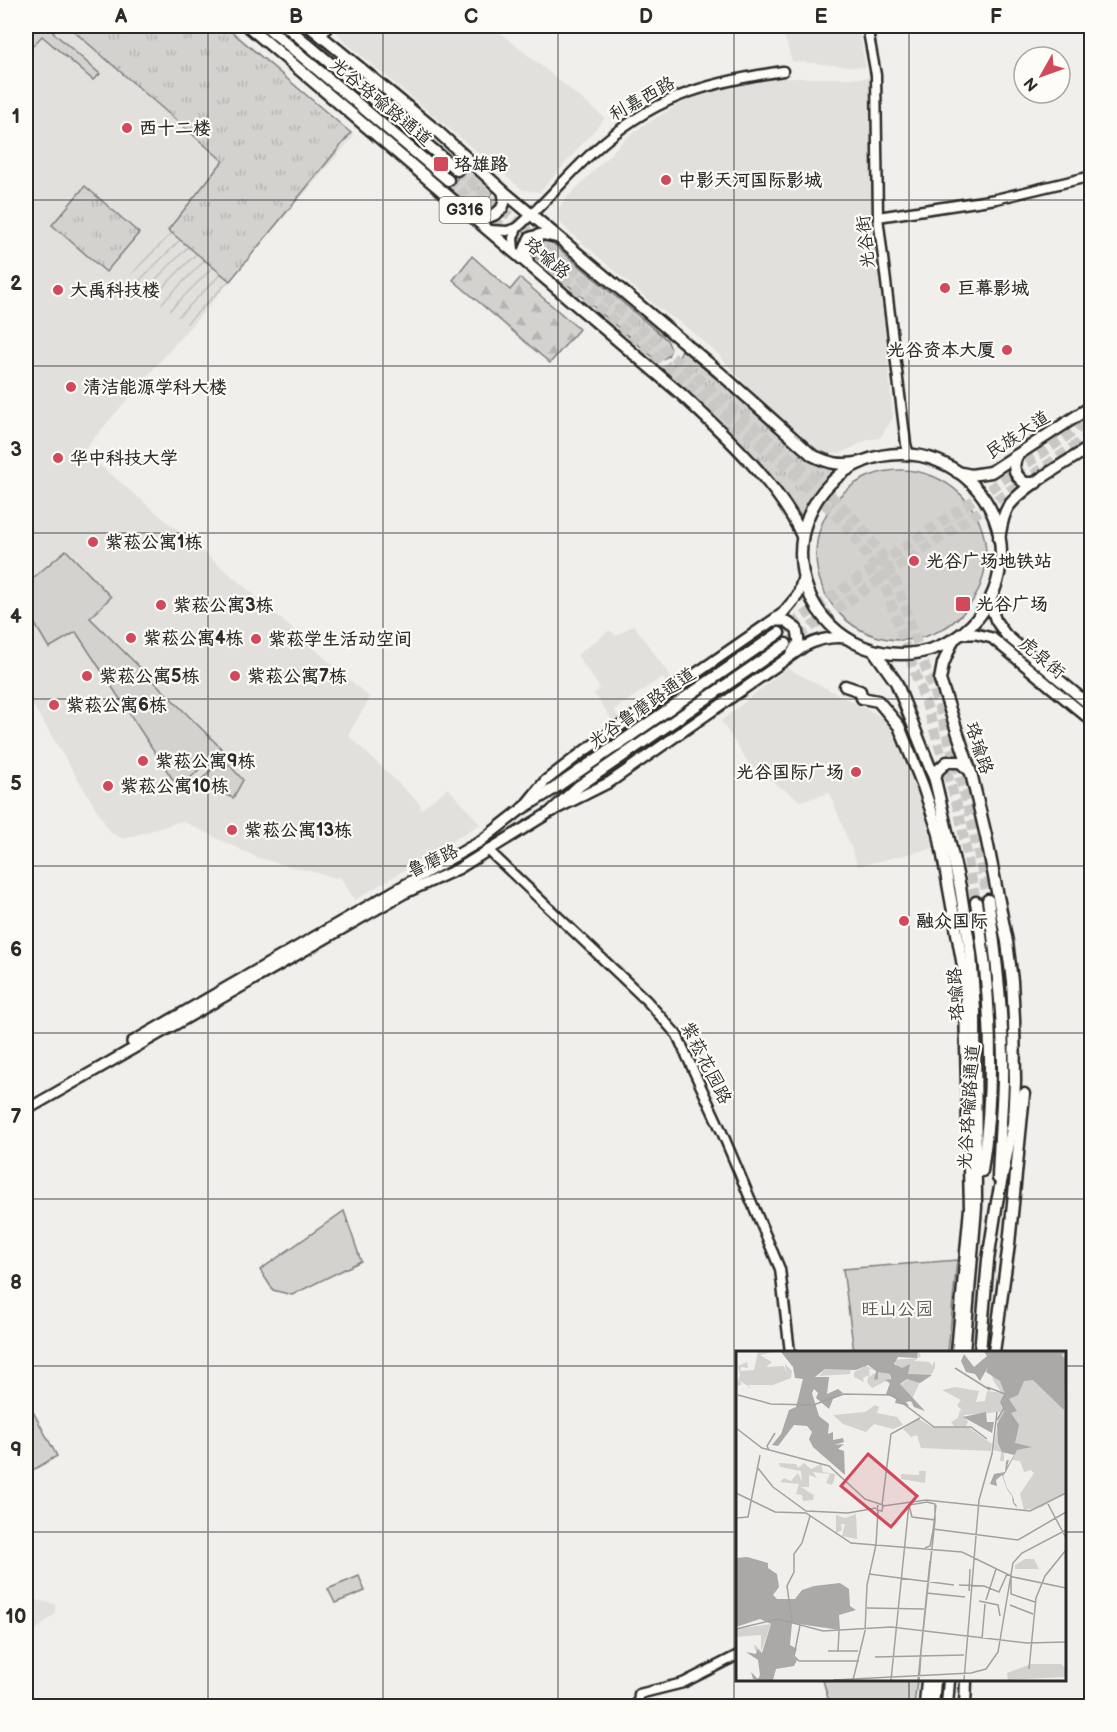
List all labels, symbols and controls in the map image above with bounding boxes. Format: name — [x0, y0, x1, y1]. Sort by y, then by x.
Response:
text: A — [114, 5, 128, 29]
text: B — [289, 5, 303, 29]
text: C — [464, 5, 478, 29]
text: D — [639, 5, 653, 29]
text: E — [815, 5, 828, 29]
text: F — [990, 5, 1002, 29]
north arrow — [1012, 45, 1072, 105]
street label: 光谷珞喻路通道 — [326, 53, 436, 151]
street label: 利嘉西路 — [605, 72, 679, 126]
text: N — [1021, 73, 1043, 94]
text: 1 — [12, 105, 20, 129]
place label: 西十二楼 — [139, 118, 211, 139]
marker: 西十二楼 — [120, 121, 134, 135]
place label: 珞雄路 — [454, 154, 508, 175]
marker: 珞雄路 — [432, 155, 450, 173]
place label: 中影天河国际影城 — [678, 170, 822, 191]
marker: 中影天河国际影城 — [659, 173, 673, 187]
road number: G316 — [440, 197, 490, 223]
street label: 光谷街 — [853, 214, 879, 270]
street label: 珞喻路 — [520, 232, 574, 284]
text: 2 — [10, 272, 22, 296]
place label: 巨幕影城 — [957, 278, 1029, 299]
place label: 大禹科技楼 — [70, 280, 160, 301]
marker: 巨幕影城 — [938, 281, 952, 295]
marker: 大禹科技楼 — [51, 283, 65, 297]
place label: 光谷资本大厦 — [887, 340, 995, 361]
marker: 光谷资本大厦 — [1000, 343, 1014, 357]
place label: 清洁能源学科大楼 — [83, 377, 227, 398]
marker: 清洁能源学科大楼 — [64, 380, 78, 394]
street label: 民族大道 — [982, 407, 1054, 463]
text: 3 — [10, 438, 22, 462]
place label: 华中科技大学 — [70, 448, 178, 469]
marker: 华中科技大学 — [51, 451, 65, 465]
place label: 紫菘公寓1栋 — [105, 532, 203, 553]
marker: 紫菘公寓1栋 — [86, 535, 100, 549]
place label: 光谷广场地铁站 — [926, 551, 1052, 572]
marker: 光谷广场地铁站 — [907, 554, 921, 568]
place label: 光谷广场 — [976, 594, 1048, 615]
place label: 紫菘公寓3栋 — [173, 595, 274, 616]
marker: 光谷广场 — [954, 595, 972, 613]
marker: 紫菘公寓3栋 — [154, 598, 168, 612]
text: 4 — [10, 605, 22, 629]
place label: 紫菘公寓4栋 — [143, 628, 244, 649]
place label: 紫菘学生活动空间 — [268, 629, 412, 650]
marker: 紫菘公寓4栋 — [124, 631, 138, 645]
marker: 紫菘学生活动空间 — [249, 632, 263, 646]
street label: 虎泉街 — [1015, 633, 1069, 683]
street label: 光谷鲁磨路通道 — [584, 663, 700, 753]
place label: 紫菘公寓5栋 — [99, 666, 199, 687]
place label: 紫菘公寓7栋 — [247, 666, 347, 687]
marker: 紫菘公寓5栋 — [80, 669, 94, 683]
marker: 紫菘公寓7栋 — [228, 669, 242, 683]
place label: 紫菘公寓6栋 — [66, 695, 167, 716]
marker: 紫菘公寓6栋 — [47, 698, 61, 712]
street label: 珞瑜路 — [961, 719, 997, 777]
place label: 紫菘公寓9栋 — [155, 751, 256, 772]
marker: 紫菘公寓9栋 — [136, 754, 150, 768]
place label: 光谷国际广场 — [736, 762, 844, 783]
marker: 光谷国际广场 — [849, 765, 863, 779]
text: 5 — [10, 772, 22, 796]
place label: 紫菘公寓10栋 — [120, 776, 229, 797]
marker: 紫菘公寓10栋 — [101, 779, 115, 793]
place label: 紫菘公寓13栋 — [244, 820, 352, 841]
marker: 紫菘公寓13栋 — [225, 823, 239, 837]
street label: 鲁磨路 — [404, 840, 462, 882]
place label: 融众国际 — [916, 911, 988, 932]
marker: 融众国际 — [897, 914, 911, 928]
text: 6 — [10, 938, 22, 962]
street label: 珞喻路 — [944, 966, 968, 1022]
street label: 紫菘花园路 — [676, 1018, 736, 1108]
street label: 光谷珞喻路通道 — [954, 1043, 984, 1171]
text: 7 — [10, 1105, 22, 1129]
text: 8 — [10, 1271, 22, 1295]
park label: 旺山公园 — [861, 1299, 933, 1320]
inset map — [736, 1351, 1066, 1681]
text: 9 — [10, 1438, 22, 1462]
text: 10 — [6, 1605, 26, 1629]

